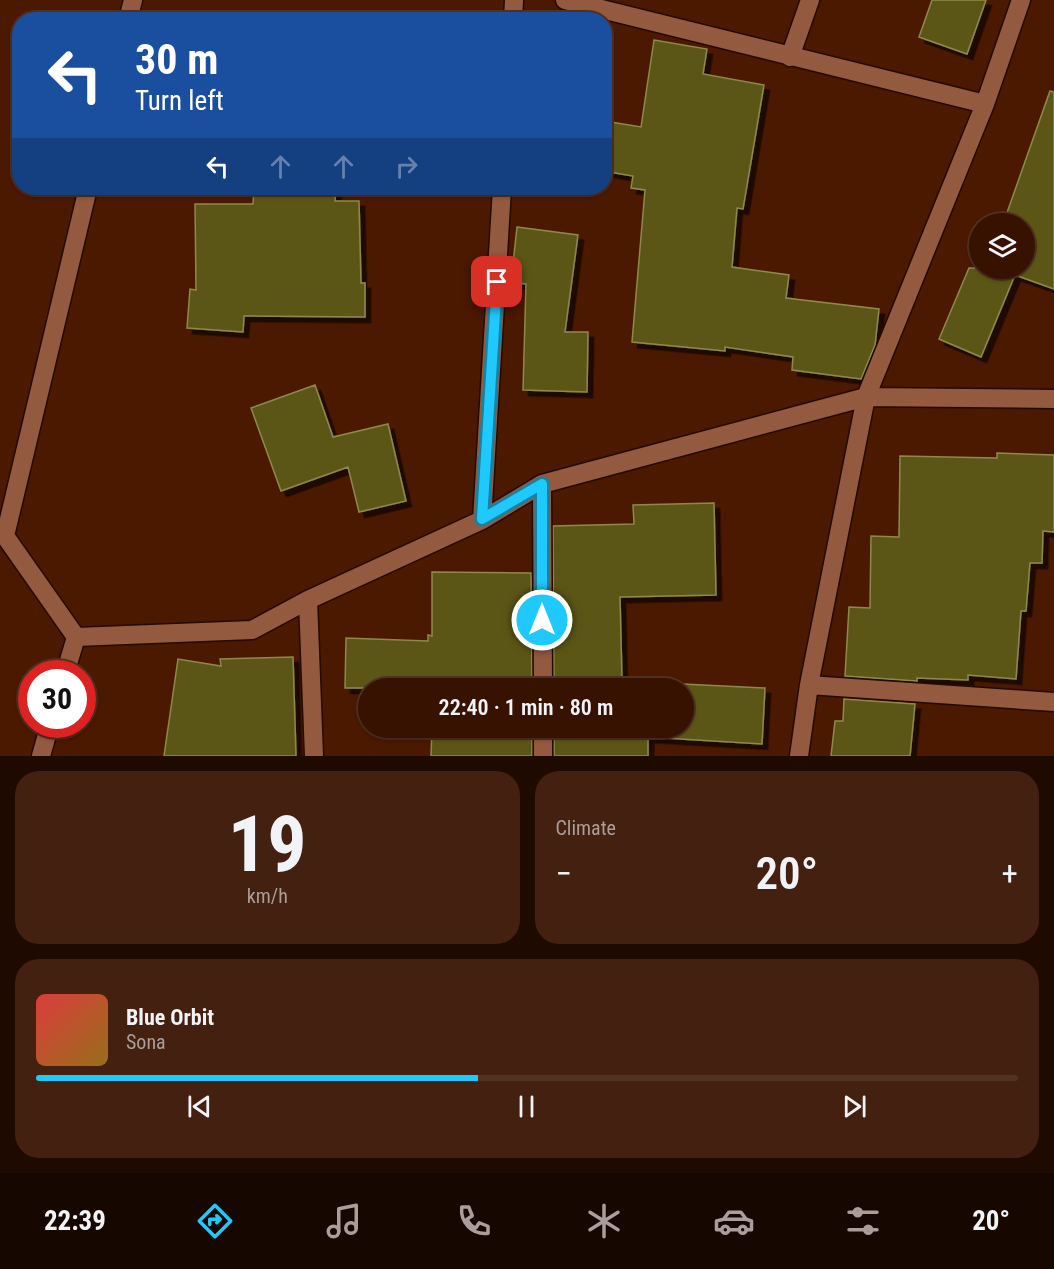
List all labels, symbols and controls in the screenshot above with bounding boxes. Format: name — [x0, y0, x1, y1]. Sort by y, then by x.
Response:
text: 30 m — [135, 35, 218, 84]
icon: left — [36, 36, 114, 114]
text: Turn left — [135, 85, 224, 117]
icon: left — [201, 150, 234, 183]
icon: ahead — [264, 150, 297, 183]
icon: ahead — [327, 150, 360, 183]
icon: right — [390, 150, 423, 183]
map controls — [969, 213, 1035, 279]
button: layers — [969, 213, 1035, 279]
pin — [471, 256, 522, 307]
icon: arrive — [480, 265, 513, 298]
position arrow — [510, 588, 574, 652]
speed limit sign: 30 — [18, 660, 96, 738]
text: 22:40 · 1 min · 80 m — [439, 695, 613, 720]
text: 19 — [228, 799, 307, 890]
text: Climate — [556, 816, 616, 840]
text: 20° — [755, 847, 818, 900]
text: − — [556, 854, 572, 893]
text: + — [1002, 854, 1018, 893]
text: km/h — [247, 884, 288, 908]
text: Blue Orbit — [126, 1005, 214, 1030]
text: Sona — [126, 1030, 166, 1054]
icon: previous — [183, 1090, 216, 1123]
icon: pause — [510, 1090, 543, 1123]
icon: next — [838, 1090, 871, 1123]
icon: directions — [194, 1200, 236, 1242]
icon: music — [323, 1200, 365, 1242]
icon: phone — [453, 1200, 495, 1242]
icon: climate — [583, 1200, 625, 1242]
icon: car — [713, 1200, 755, 1242]
icon: filters — [842, 1200, 884, 1242]
text: 22:39 — [44, 1205, 106, 1237]
text: 20° — [972, 1205, 1010, 1237]

